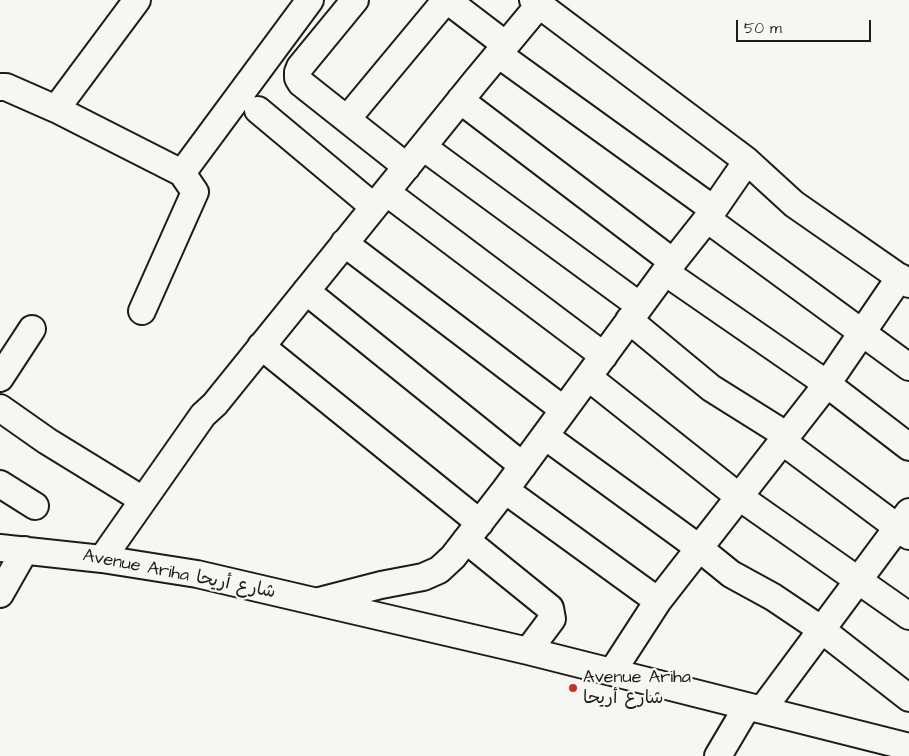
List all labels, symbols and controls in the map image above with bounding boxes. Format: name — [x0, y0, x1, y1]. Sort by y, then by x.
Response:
scale bar — [739, 10, 874, 42]
text: 50 m — [744, 18, 782, 39]
street label: Avenue Ariha شارع أريحا — [81, 546, 277, 604]
place label: Avenue Ariha شارع أريحا — [583, 667, 691, 710]
marker: Avenue Ariha شارع أريحا — [567, 682, 579, 694]

